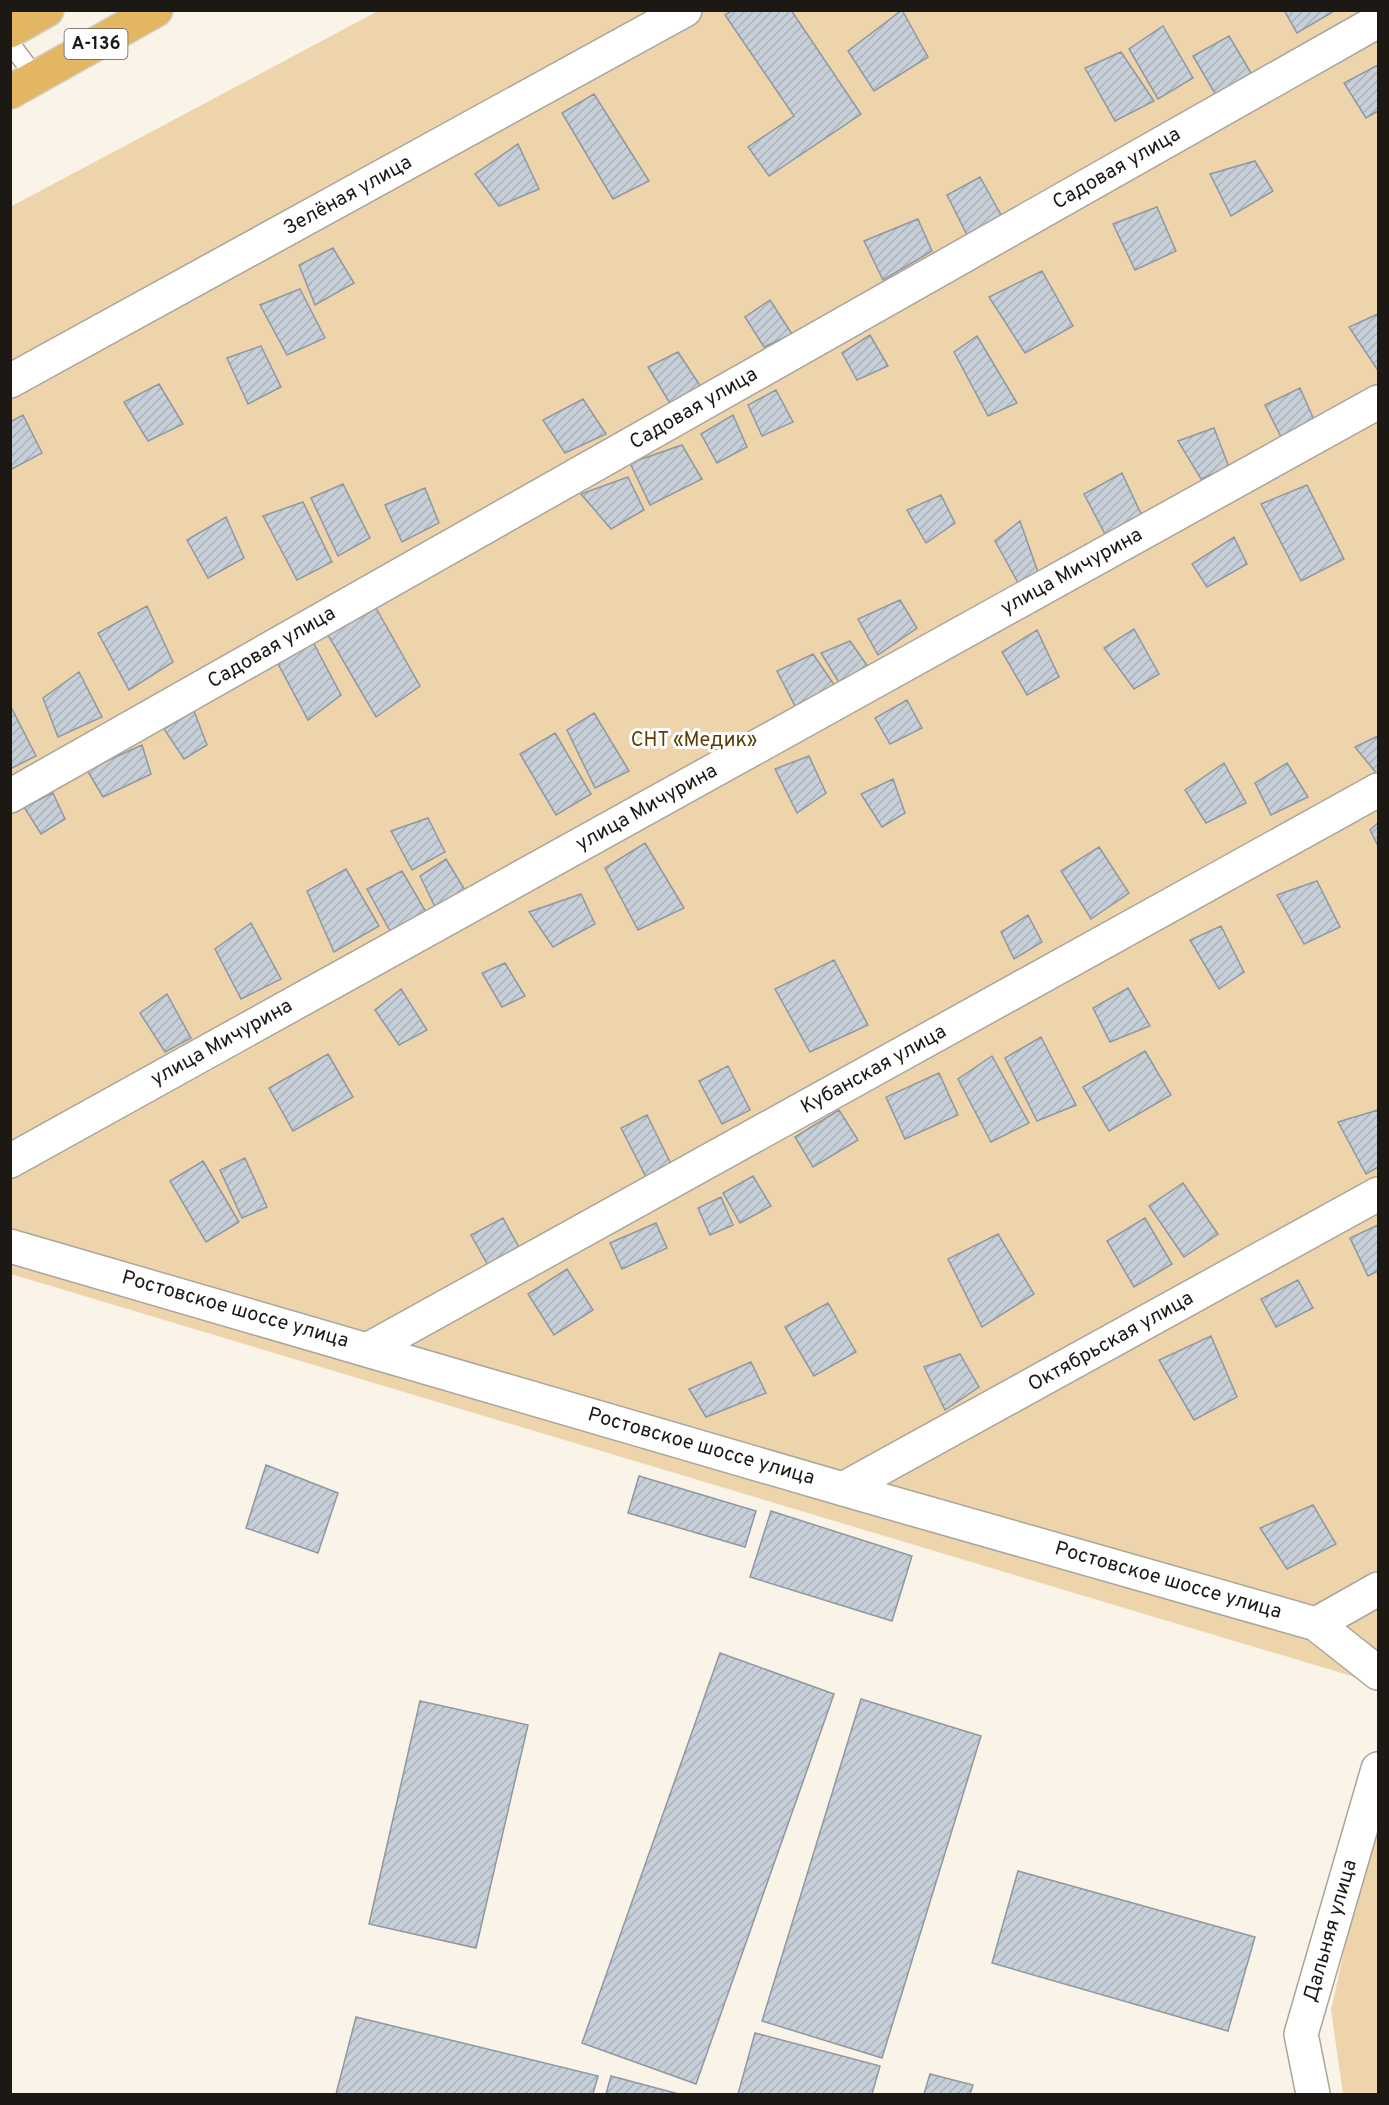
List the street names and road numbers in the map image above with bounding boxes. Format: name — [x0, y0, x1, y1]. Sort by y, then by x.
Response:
road number: А-136 — [64, 29, 128, 59]
street label: Садовая улица — [1048, 122, 1186, 216]
street label: Зелёная улица — [279, 150, 417, 242]
street label: Садовая улица — [625, 362, 763, 456]
street label: улица Мичурина — [997, 522, 1147, 622]
street label: Садовая улица — [203, 601, 341, 695]
street label: улица Мичурина — [572, 758, 722, 858]
street label: улица Мичурина — [147, 993, 297, 1093]
street label: Кубанская улица — [797, 1019, 951, 1121]
street label: Ростовское шоссе улица — [119, 1265, 351, 1355]
street label: Октябрьская улица — [1024, 1286, 1198, 1398]
street label: Ростовское шоссе улица — [585, 1402, 817, 1492]
street label: Ростовское шоссе улица — [1052, 1536, 1284, 1626]
street label: Дальняя улица — [1298, 1857, 1364, 2005]

